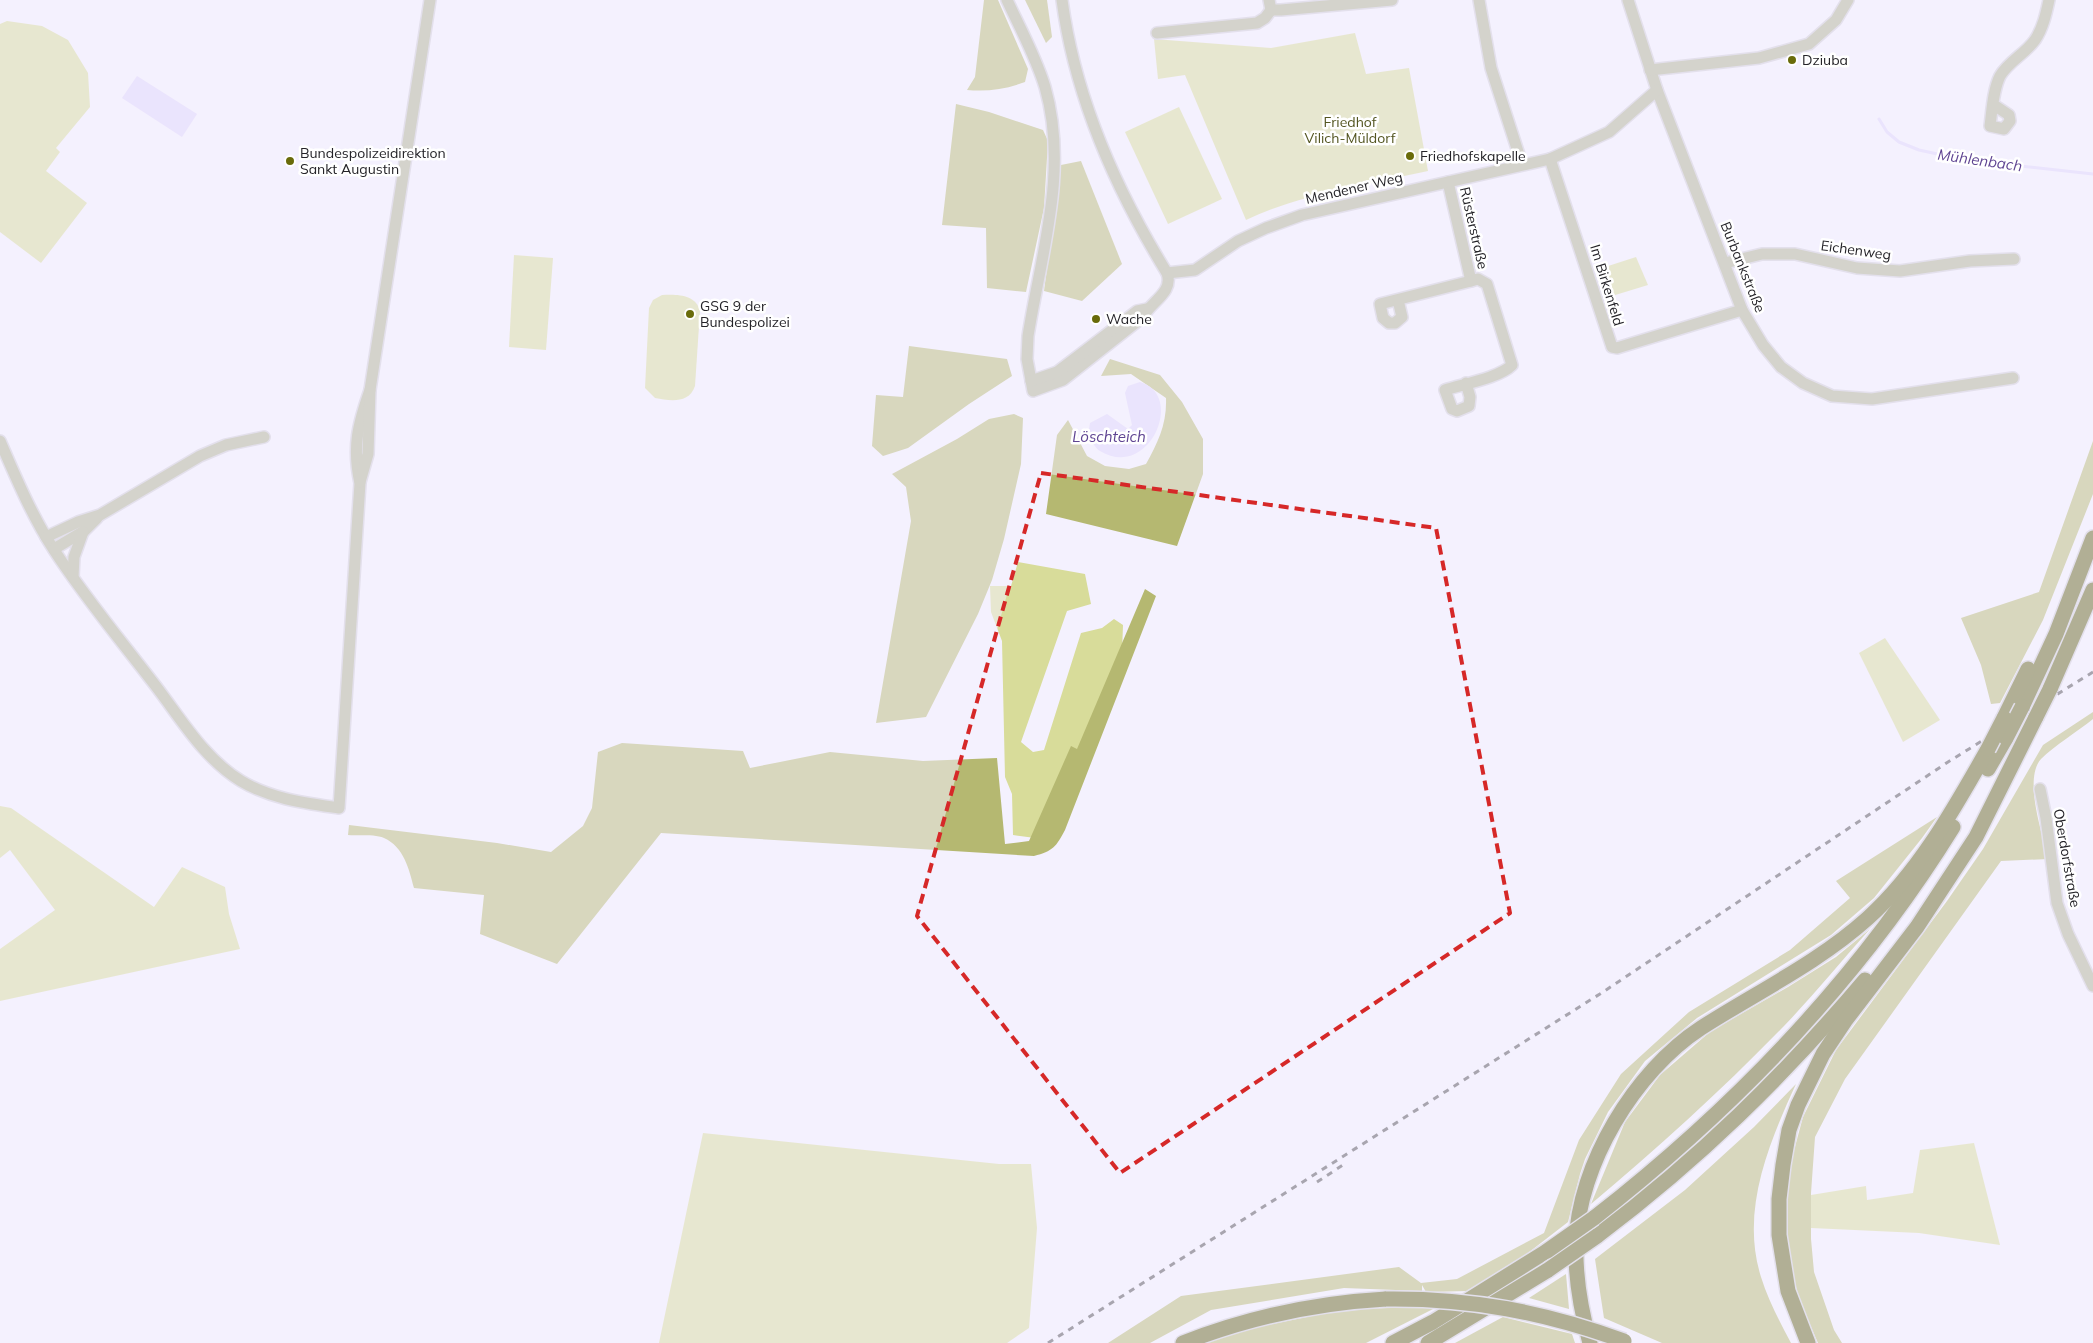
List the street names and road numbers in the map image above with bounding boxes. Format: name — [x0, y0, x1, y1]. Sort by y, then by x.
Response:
street label: Mendener Weg — [1304, 168, 1404, 208]
street label: Rüsterstraße — [1456, 185, 1492, 271]
street label: Burbankstraße — [1717, 219, 1769, 315]
street label: Eichenweg — [1820, 236, 1892, 264]
street label: Im Birkenfeld — [1586, 242, 1628, 328]
street label: Oberdorfstraße — [2049, 807, 2085, 909]

